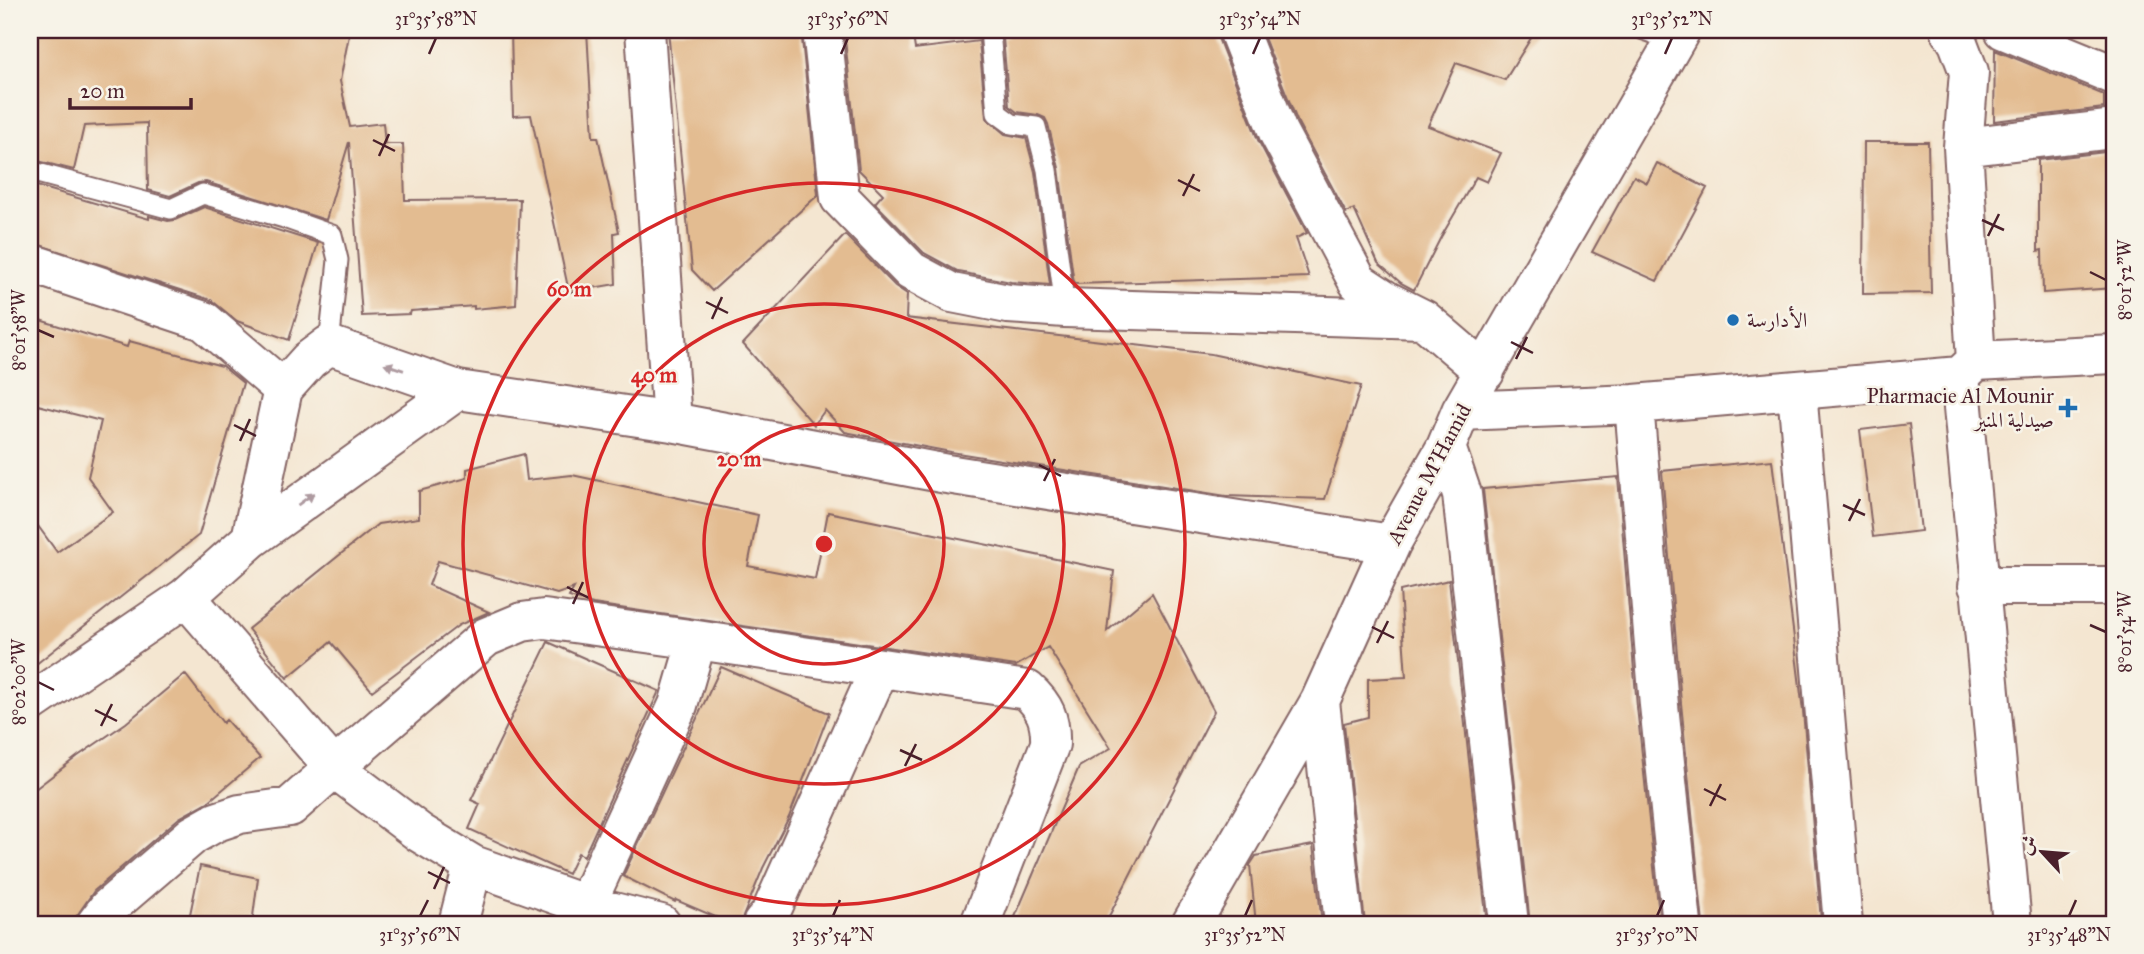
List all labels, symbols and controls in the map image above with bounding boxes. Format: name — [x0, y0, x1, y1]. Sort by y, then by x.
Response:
text: 31°35'58"N — [395, 8, 477, 30]
text: 31°35'56"N — [807, 8, 889, 30]
text: 31°35'54"N — [1219, 8, 1301, 30]
text: 31°35'52"N — [1631, 8, 1713, 30]
scale bar — [70, 66, 191, 110]
text: 20 m — [80, 78, 125, 104]
text: 8°01'52"W — [2114, 239, 2136, 320]
text: 60 m — [546, 276, 592, 302]
text: 8°01'58"W — [8, 288, 30, 371]
place label: الأدارسة — [1747, 305, 1807, 333]
marker: الأدارسة — [1725, 312, 1741, 328]
one-way arrow — [383, 361, 404, 372]
text: 40 m — [631, 362, 677, 388]
place label: Pharmacie Al Mounir صيدلية المنير — [1867, 383, 2054, 433]
street label: Avenue M'Hamid — [1381, 399, 1477, 550]
marker: Pharmacie Al Mounir صيدلية المنير — [2060, 400, 2076, 416]
text: 20 m — [717, 446, 762, 472]
one-way arrow — [297, 492, 316, 506]
centre of rings — [812, 532, 836, 556]
text: 8°01'54"W — [2114, 590, 2136, 673]
text: 8°02'00"W — [8, 638, 30, 725]
north arrow — [2008, 818, 2078, 888]
text: ش — [2013, 831, 2042, 858]
text: 31°35'56"N — [379, 924, 461, 946]
text: 31°35'54"N — [792, 924, 874, 946]
text: 31°35'52"N — [1204, 924, 1286, 946]
text: 31°35'50"N — [1615, 924, 1699, 946]
text: 31°35'48"N — [2027, 924, 2111, 946]

